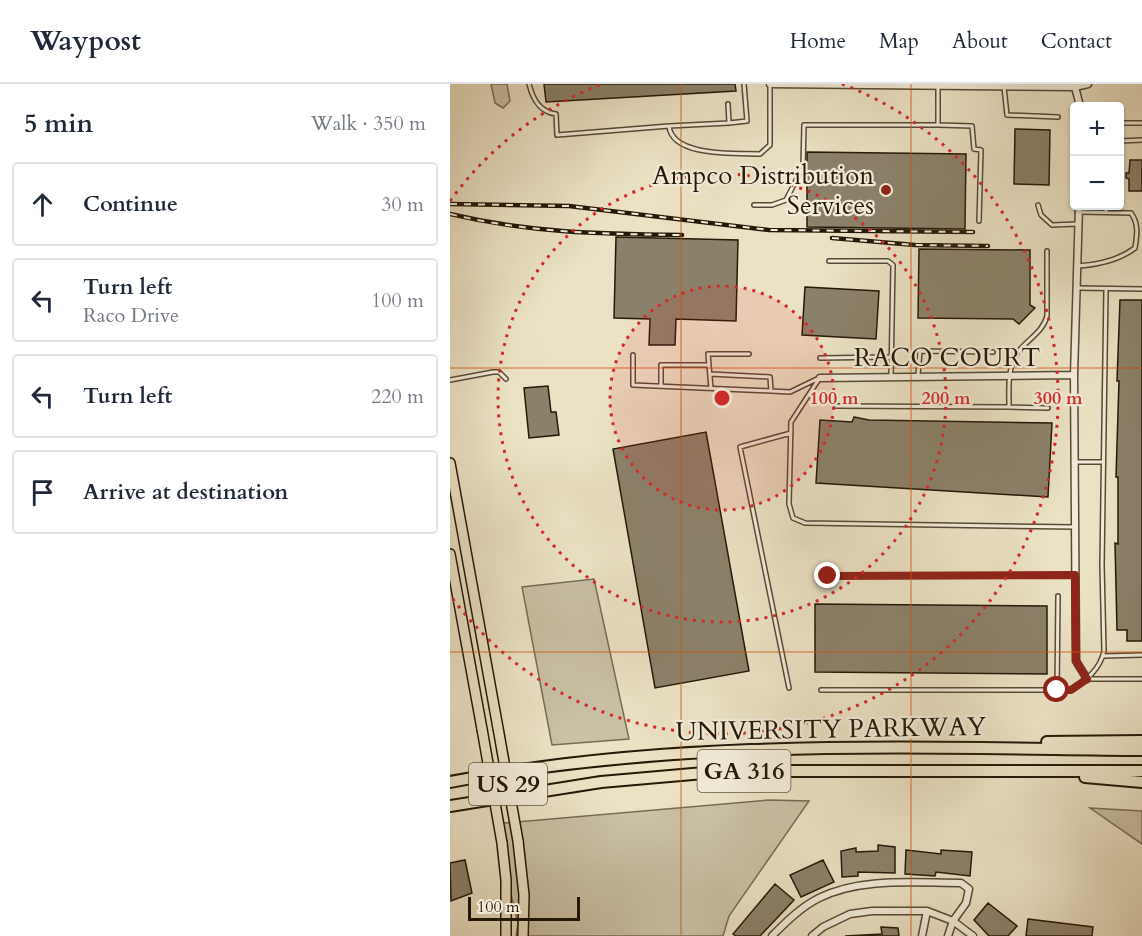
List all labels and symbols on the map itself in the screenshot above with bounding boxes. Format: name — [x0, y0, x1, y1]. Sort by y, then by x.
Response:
place label: Ampco Distribution Services — [652, 158, 874, 223]
marker: Ampco Distribution Services — [879, 183, 893, 197]
street label: RACO COURT — [854, 340, 1040, 375]
text: 100 m — [809, 386, 859, 411]
text: 200 m — [921, 386, 971, 411]
text: 300 m — [1033, 386, 1083, 411]
centre of rings — [712, 388, 732, 408]
route end — [814, 562, 840, 588]
route start — [1043, 676, 1069, 702]
street label: UNIVERSITY PARKWAY — [675, 709, 987, 749]
road number: GA 316 — [698, 750, 790, 792]
road number: US 29 — [469, 763, 547, 805]
scale bar — [468, 894, 580, 922]

